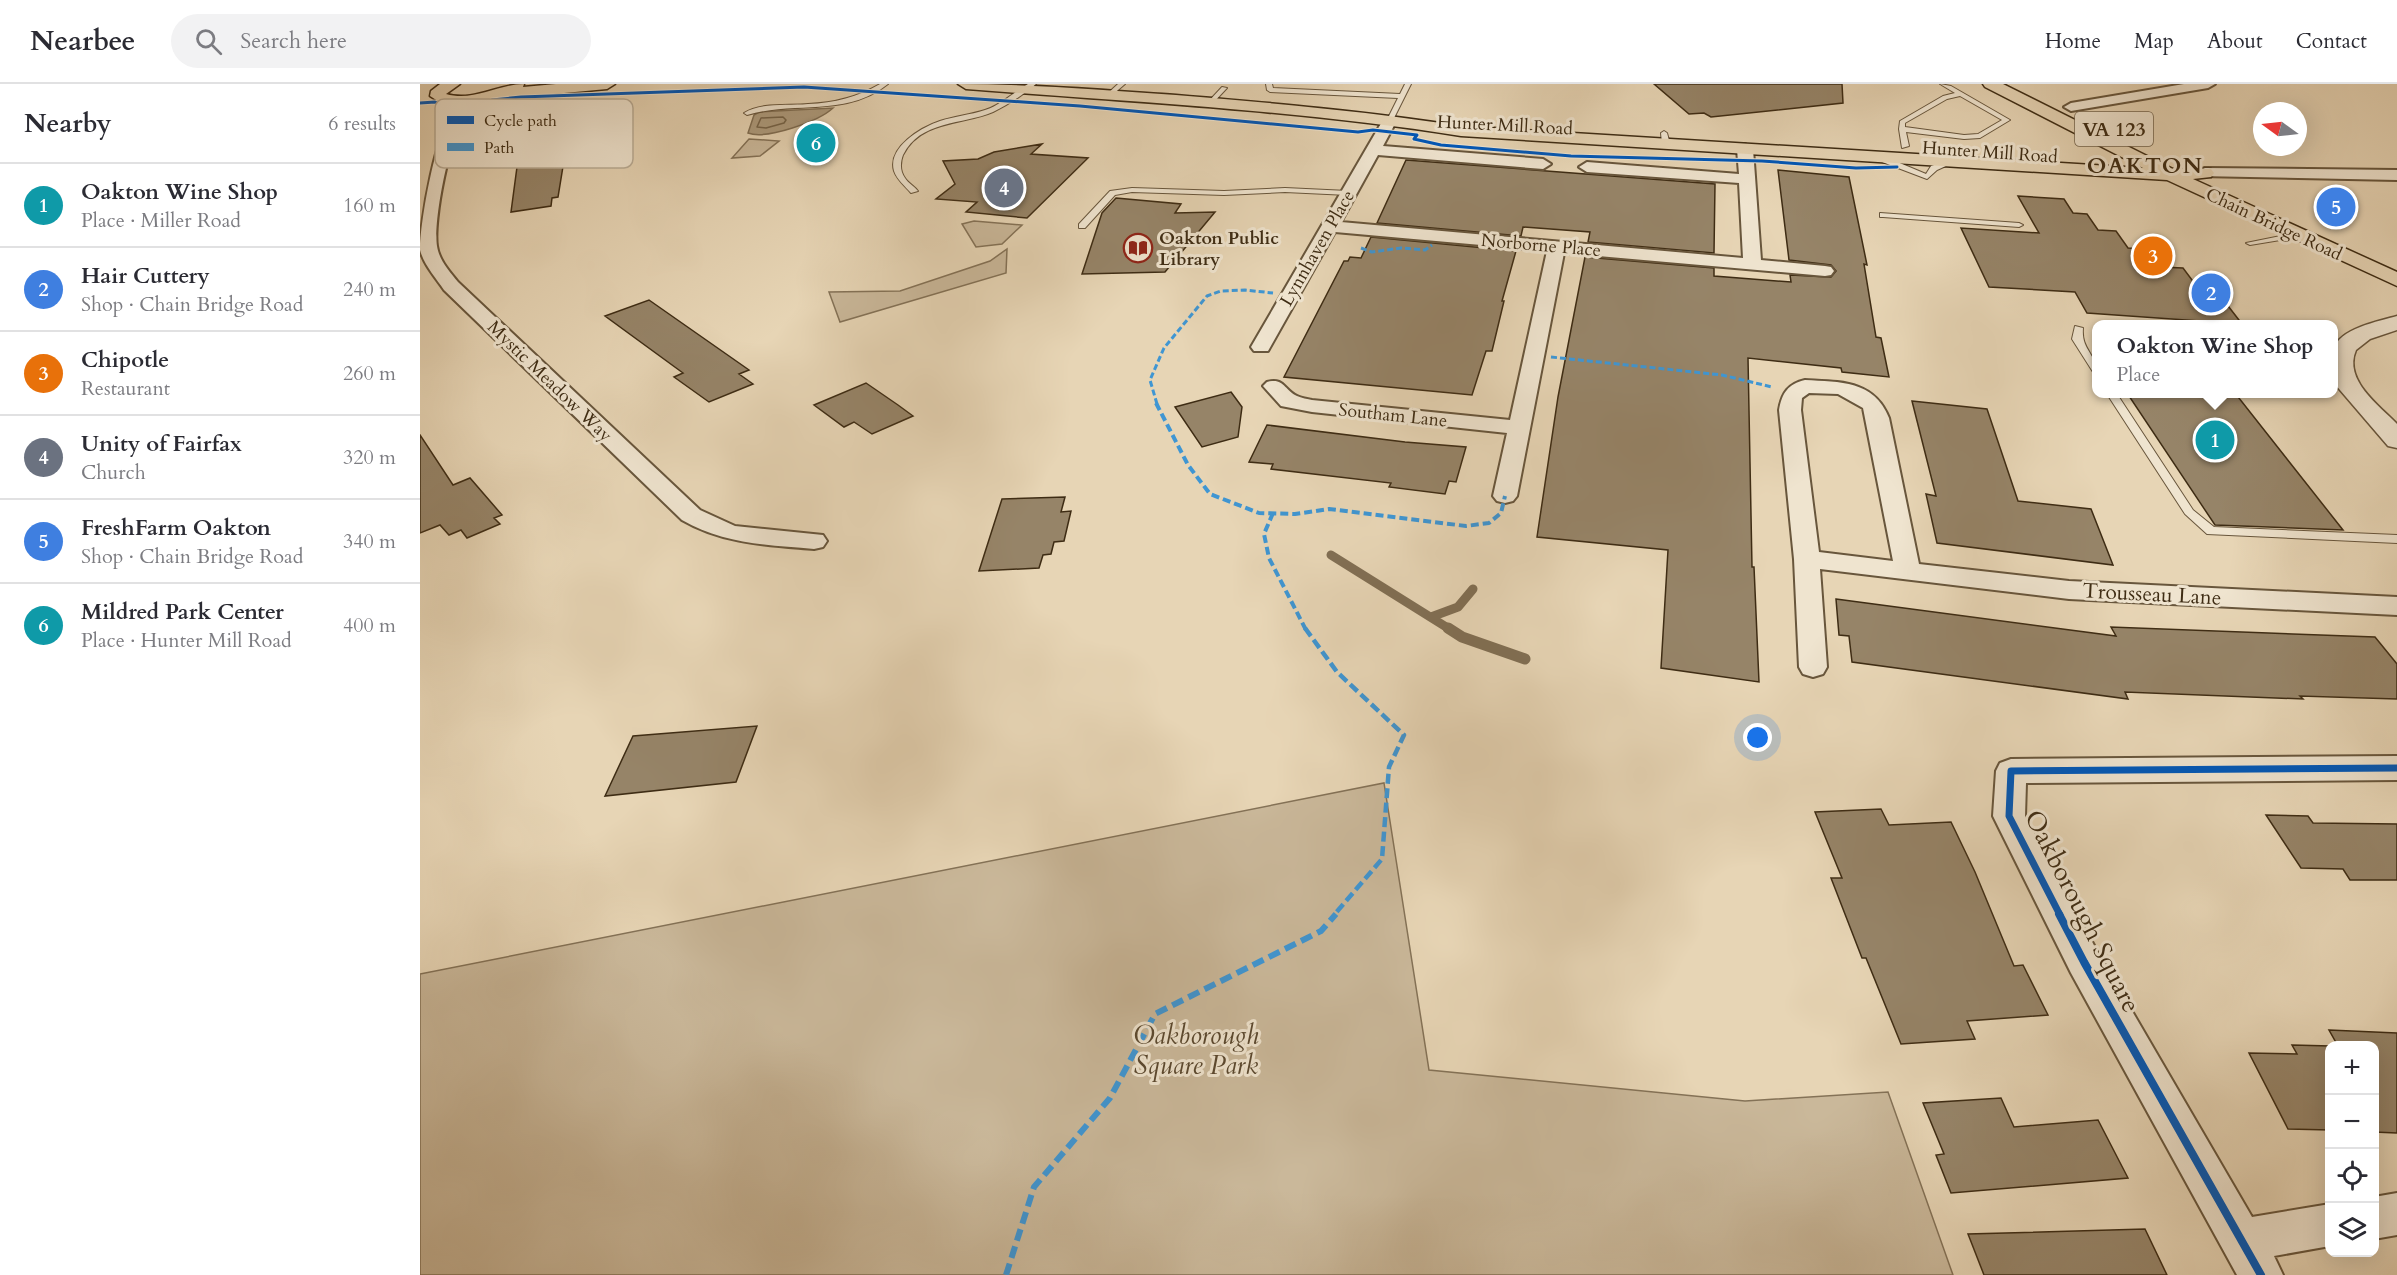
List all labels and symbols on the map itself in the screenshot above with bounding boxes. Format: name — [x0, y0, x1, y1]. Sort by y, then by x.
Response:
legend — [435, 99, 633, 168]
north arrow — [2253, 102, 2307, 156]
street label: Hunter Mill Road — [1436, 109, 1574, 142]
text: Cycle path — [484, 110, 557, 132]
road number: VA 123 — [2075, 112, 2153, 146]
pin: 6 — [796, 120, 836, 166]
street label: Hunter Mill Road — [1921, 135, 2059, 170]
text: Path — [484, 137, 514, 159]
district label: OAKTON — [2087, 151, 2203, 181]
pin: 4 — [984, 166, 1024, 210]
street label: Chain Bridge Road — [2202, 182, 2346, 267]
pin: 5 — [2316, 184, 2356, 230]
street label: Lynnhaven Place — [1274, 186, 1361, 311]
place label: Oakton Public Library — [1159, 226, 1279, 272]
street label: Norborne Place — [1480, 228, 1602, 263]
library icon: Oakton Public Library — [1122, 232, 1154, 264]
pin: 3 — [2134, 234, 2172, 279]
pin: 2 — [2192, 270, 2230, 316]
street label: Mystic Meadow Way — [482, 315, 618, 448]
street label: Southam Lane — [1337, 397, 1449, 434]
pin: 1 — [2196, 418, 2234, 462]
street label: Trousseau Lane — [2082, 576, 2222, 613]
your location — [1743, 723, 1772, 752]
street label: Oakborough Square — [2016, 804, 2149, 1019]
park label: Oakborough Square Park — [1133, 1018, 1259, 1083]

